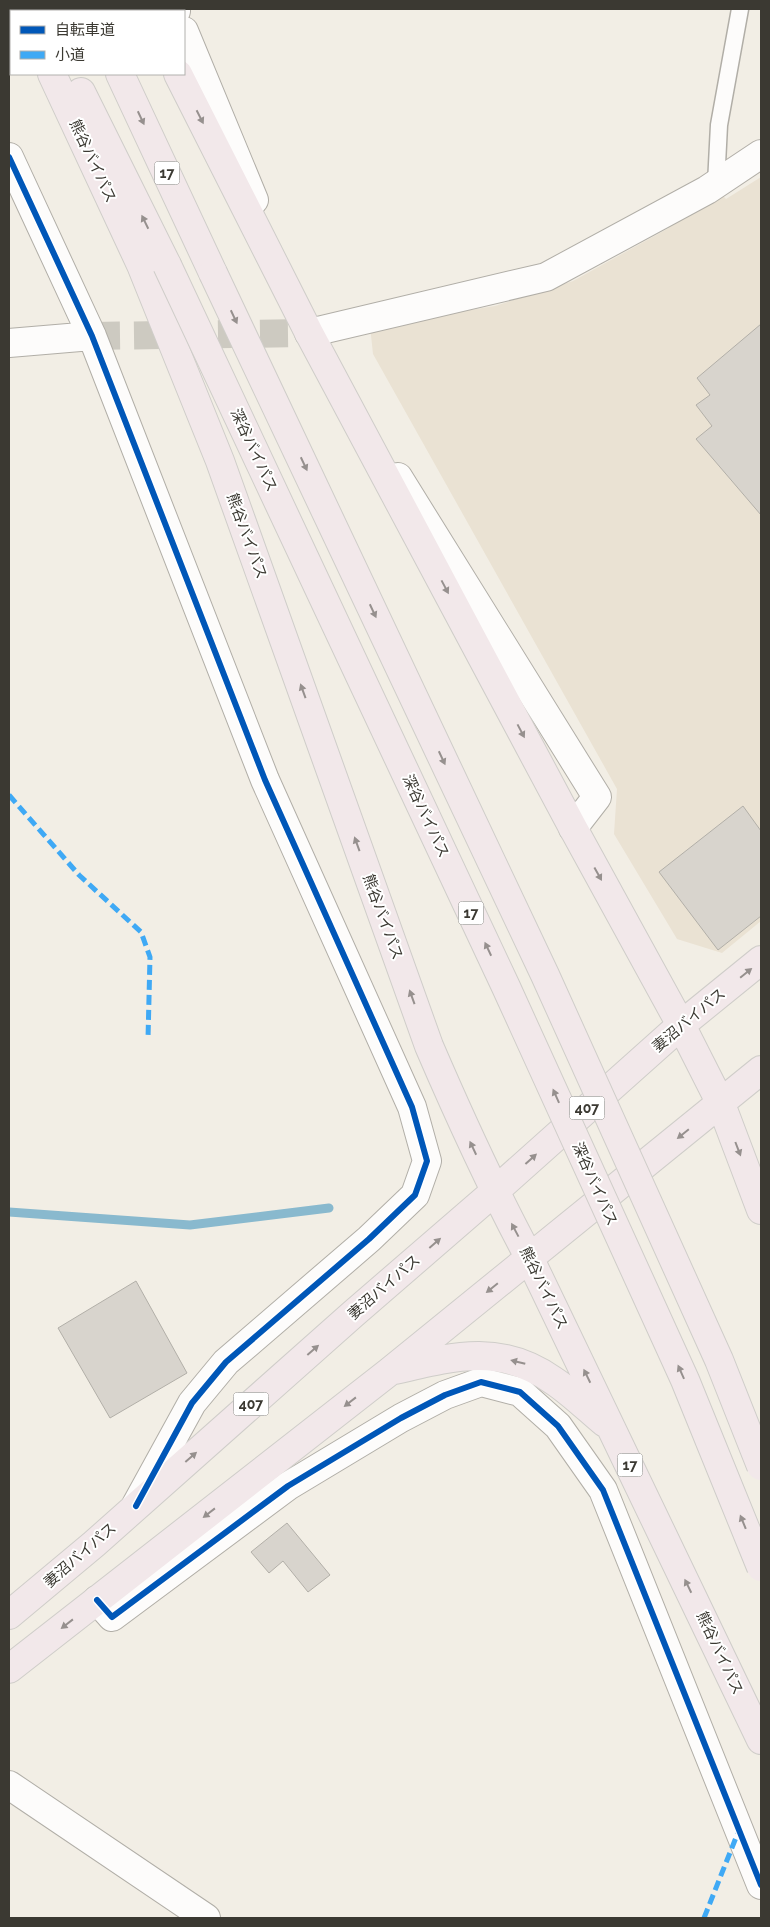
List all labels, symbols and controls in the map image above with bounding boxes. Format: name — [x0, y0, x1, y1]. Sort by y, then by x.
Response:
legend — [10, 10, 185, 75]
text: 自転車道 — [55, 21, 115, 39]
text: 小道 — [55, 46, 85, 64]
one-way arrow — [196, 110, 204, 124]
one-way arrow — [137, 111, 145, 125]
street label: 熊谷バイパス — [66, 117, 120, 205]
road number: 17 — [154, 162, 180, 184]
one-way arrow — [141, 214, 149, 229]
one-way arrow — [230, 310, 238, 324]
street label: 深谷バイパス — [227, 406, 281, 494]
one-way arrow — [300, 457, 308, 471]
street label: 熊谷バイパス — [223, 491, 271, 581]
one-way arrow — [441, 580, 449, 594]
one-way arrow — [369, 604, 377, 618]
one-way arrow — [299, 684, 306, 699]
one-way arrow — [517, 723, 525, 738]
one-way arrow — [438, 751, 446, 765]
street label: 深谷バイパス — [399, 772, 453, 860]
one-way arrow — [353, 837, 360, 852]
one-way arrow — [594, 866, 602, 881]
street label: 熊谷バイパス — [359, 872, 407, 962]
road number: 17 — [458, 901, 484, 924]
one-way arrow — [484, 942, 492, 956]
one-way arrow — [739, 967, 752, 978]
street label: 妻沼バイパス — [649, 984, 729, 1056]
one-way arrow — [408, 990, 415, 1005]
one-way arrow — [551, 1089, 560, 1104]
road number: 407 — [570, 1096, 604, 1120]
one-way arrow — [677, 1129, 690, 1140]
street label: 深谷バイパス — [569, 1139, 621, 1229]
one-way arrow — [469, 1141, 477, 1155]
one-way arrow — [735, 1142, 742, 1157]
one-way arrow — [524, 1154, 537, 1165]
one-way arrow — [511, 1223, 519, 1238]
one-way arrow — [429, 1237, 441, 1249]
street label: 熊谷バイパス — [516, 1244, 572, 1332]
street label: 妻沼バイパス — [344, 1251, 424, 1323]
one-way arrow — [485, 1282, 498, 1293]
one-way arrow — [306, 1344, 319, 1355]
one-way arrow — [510, 1358, 525, 1366]
one-way arrow — [676, 1365, 684, 1379]
one-way arrow — [583, 1369, 591, 1383]
road number: 407 — [234, 1392, 268, 1416]
one-way arrow — [343, 1397, 357, 1407]
one-way arrow — [184, 1451, 196, 1463]
road number: 17 — [618, 1454, 642, 1476]
one-way arrow — [202, 1507, 215, 1518]
one-way arrow — [738, 1515, 746, 1529]
street label: 妻沼バイパス — [40, 1519, 120, 1591]
one-way arrow — [684, 1578, 692, 1593]
street label: 熊谷バイパス — [693, 1609, 747, 1697]
one-way arrow — [61, 1618, 74, 1629]

